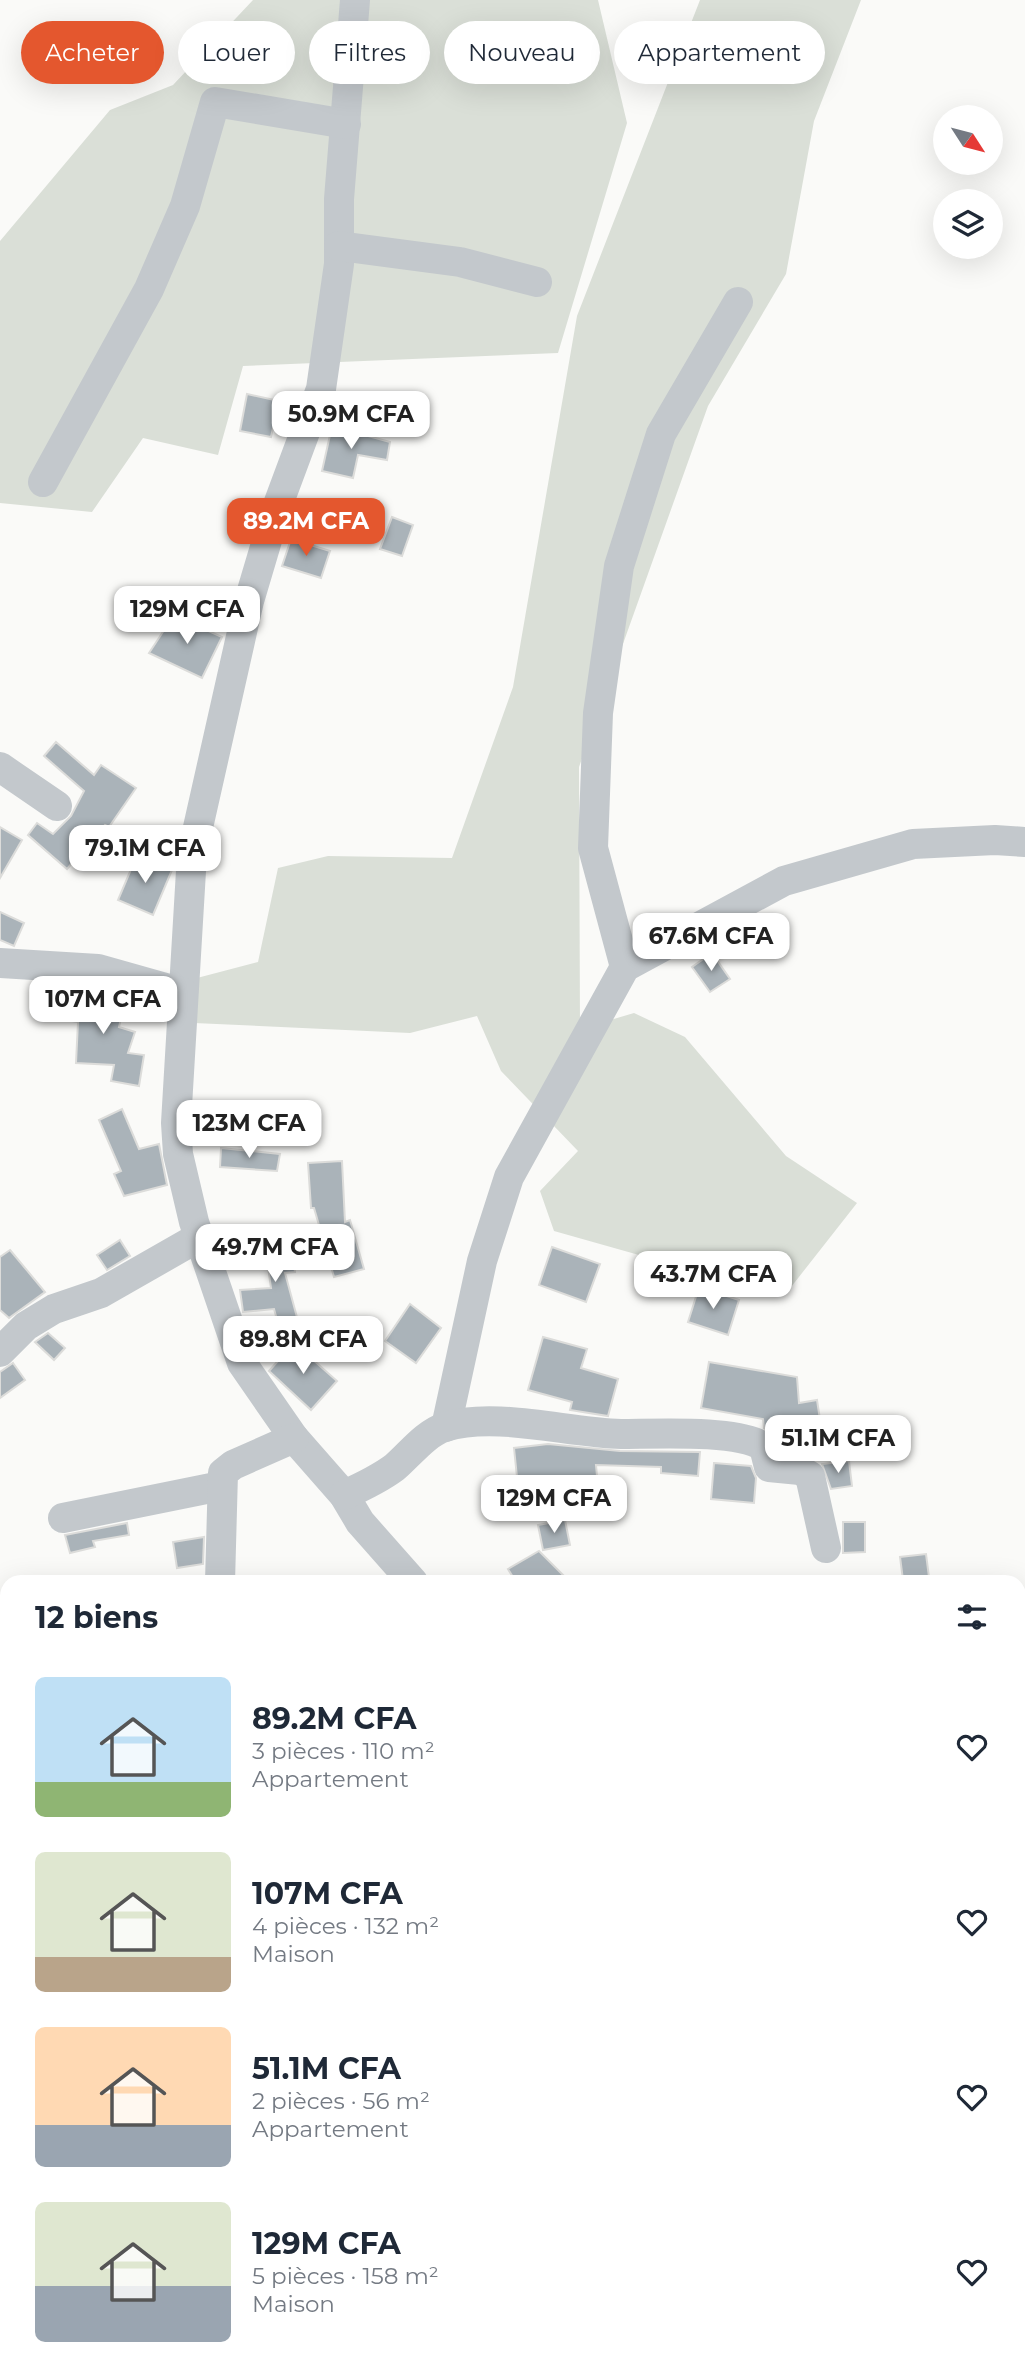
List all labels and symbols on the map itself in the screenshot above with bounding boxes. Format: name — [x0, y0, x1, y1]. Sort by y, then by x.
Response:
north arrow — [933, 105, 1003, 175]
pin: 50.9M CFA — [271, 392, 431, 451]
pin: 89.2M CFA — [226, 498, 386, 558]
pin: 129M CFA — [115, 586, 259, 646]
pin: 79.1M CFA — [65, 826, 225, 885]
pin: 67.6M CFA — [631, 914, 791, 973]
pin: 107M CFA — [31, 976, 175, 1036]
pin: 123M CFA — [177, 1100, 321, 1160]
pin: 49.7M CFA — [195, 1224, 355, 1284]
pin: 43.7M CFA — [633, 1252, 793, 1311]
pin: 89.8M CFA — [223, 1316, 383, 1376]
pin: 51.1M CFA — [758, 1416, 918, 1475]
pin: 129M CFA — [482, 1476, 626, 1535]

